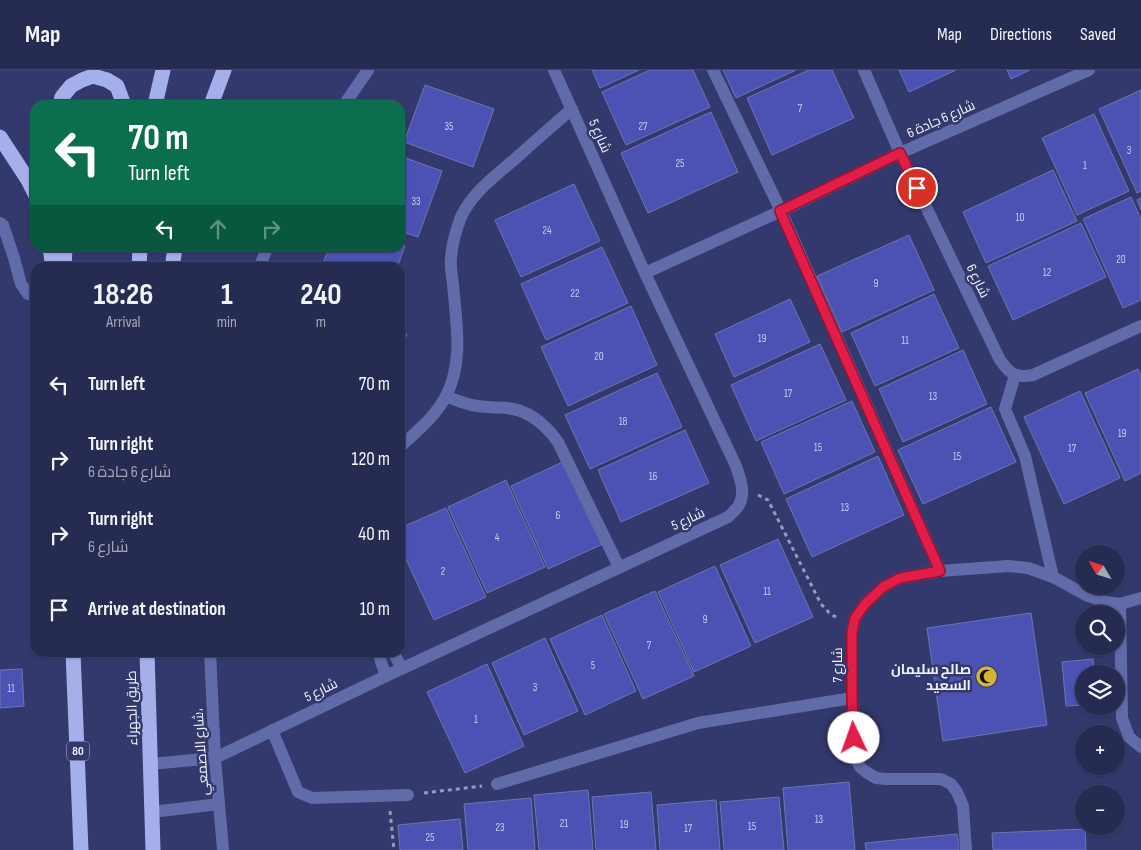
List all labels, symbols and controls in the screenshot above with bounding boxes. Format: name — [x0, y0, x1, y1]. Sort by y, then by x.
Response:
text: Map — [25, 20, 60, 49]
text: Map — [937, 24, 962, 45]
text: Directions — [990, 24, 1052, 45]
text: Saved — [1080, 24, 1116, 45]
street label: شارع 6 جادة 6 — [904, 96, 978, 142]
house number: 7 — [798, 102, 803, 115]
text: 70 m — [128, 117, 188, 160]
street label: شارع 5 — [585, 117, 615, 155]
icon: left — [45, 120, 110, 185]
house number: 35 — [444, 120, 454, 133]
house number: 27 — [639, 120, 648, 133]
house number: 3 — [1127, 144, 1132, 157]
house number: 25 — [676, 157, 684, 170]
house number: 1 — [1083, 159, 1087, 172]
text: Turn left — [128, 160, 190, 187]
pin — [896, 167, 938, 209]
icon: arrive — [903, 174, 931, 202]
house number: 33 — [411, 195, 421, 208]
house number: 10 — [1016, 211, 1024, 224]
icon: left — [151, 215, 179, 243]
icon: ahead — [204, 215, 232, 243]
icon: right — [257, 215, 285, 243]
house number: 24 — [542, 224, 552, 237]
house number: 20 — [1116, 253, 1126, 266]
street label: شارع 6 — [963, 261, 993, 301]
house number: 12 — [1043, 266, 1052, 279]
text: 18:26 — [93, 277, 153, 313]
text: 1 — [221, 277, 233, 313]
text: 240 — [300, 277, 342, 313]
house number: 9 — [874, 277, 879, 290]
house number: 22 — [570, 287, 580, 300]
text: Arrival — [106, 313, 141, 332]
text: min — [217, 313, 237, 332]
text: m — [316, 313, 326, 332]
house number: 19 — [758, 332, 766, 345]
house number: 11 — [901, 334, 909, 347]
house number: 20 — [594, 350, 604, 363]
icon: left — [45, 371, 73, 399]
text: Turn left — [88, 373, 145, 396]
text: 70 m — [359, 373, 390, 396]
house number: 17 — [784, 387, 793, 400]
house number: 13 — [929, 390, 938, 403]
house number: 18 — [619, 415, 628, 428]
house number: 19 — [1118, 427, 1126, 440]
text: Turn right — [88, 433, 153, 456]
house number: 15 — [814, 441, 822, 454]
house number: 17 — [1068, 442, 1077, 455]
icon: right — [45, 446, 73, 474]
text: 120 m — [352, 448, 390, 471]
house number: 15 — [953, 450, 961, 463]
text: شارع 6 جادة 6 — [88, 463, 171, 482]
house number: 16 — [649, 470, 658, 483]
house number: 13 — [841, 501, 850, 514]
street label: شارع 5 — [669, 504, 707, 534]
text: Turn right — [88, 508, 153, 531]
house number: 6 — [556, 509, 561, 522]
icon: right — [45, 521, 73, 549]
text: 40 m — [358, 523, 390, 546]
house number: 4 — [495, 531, 500, 544]
text: شارع 6 — [88, 538, 129, 557]
north arrow — [1075, 545, 1125, 595]
map controls — [1075, 545, 1125, 835]
house number: 2 — [441, 565, 446, 578]
house number: 11 — [763, 585, 771, 598]
icon: arrive — [45, 596, 73, 624]
text: Arrive at destination — [88, 598, 226, 621]
text: 10 m — [360, 598, 390, 621]
button: search — [1075, 605, 1125, 655]
house number: 9 — [703, 613, 708, 626]
house number: 7 — [647, 639, 652, 652]
street label: شارع 7 — [829, 648, 846, 682]
house number: 5 — [591, 659, 595, 672]
place label: صالح سليمان السعيد — [891, 661, 971, 694]
mosque icon: صالح سليمان السعيد — [975, 665, 999, 689]
button: layers — [1075, 665, 1125, 715]
street label: طريق الجهراء — [123, 670, 141, 746]
street label: شارع 5 — [302, 675, 340, 705]
house number: 3 — [533, 681, 538, 694]
house number: 11 — [7, 682, 15, 695]
street label: شارع الاصمعي، — [189, 708, 216, 796]
position arrow — [827, 711, 879, 763]
house number: 1 — [474, 713, 478, 726]
button: + — [1075, 725, 1125, 775]
road number: 80 — [67, 741, 89, 760]
button: − — [1075, 785, 1125, 835]
house number: 13 — [815, 813, 824, 826]
house number: 21 — [560, 817, 568, 830]
house number: 19 — [620, 818, 628, 831]
house number: 15 — [748, 820, 756, 833]
house number: 23 — [495, 821, 505, 834]
house number: 17 — [684, 822, 693, 835]
house number: 25 — [426, 831, 434, 844]

